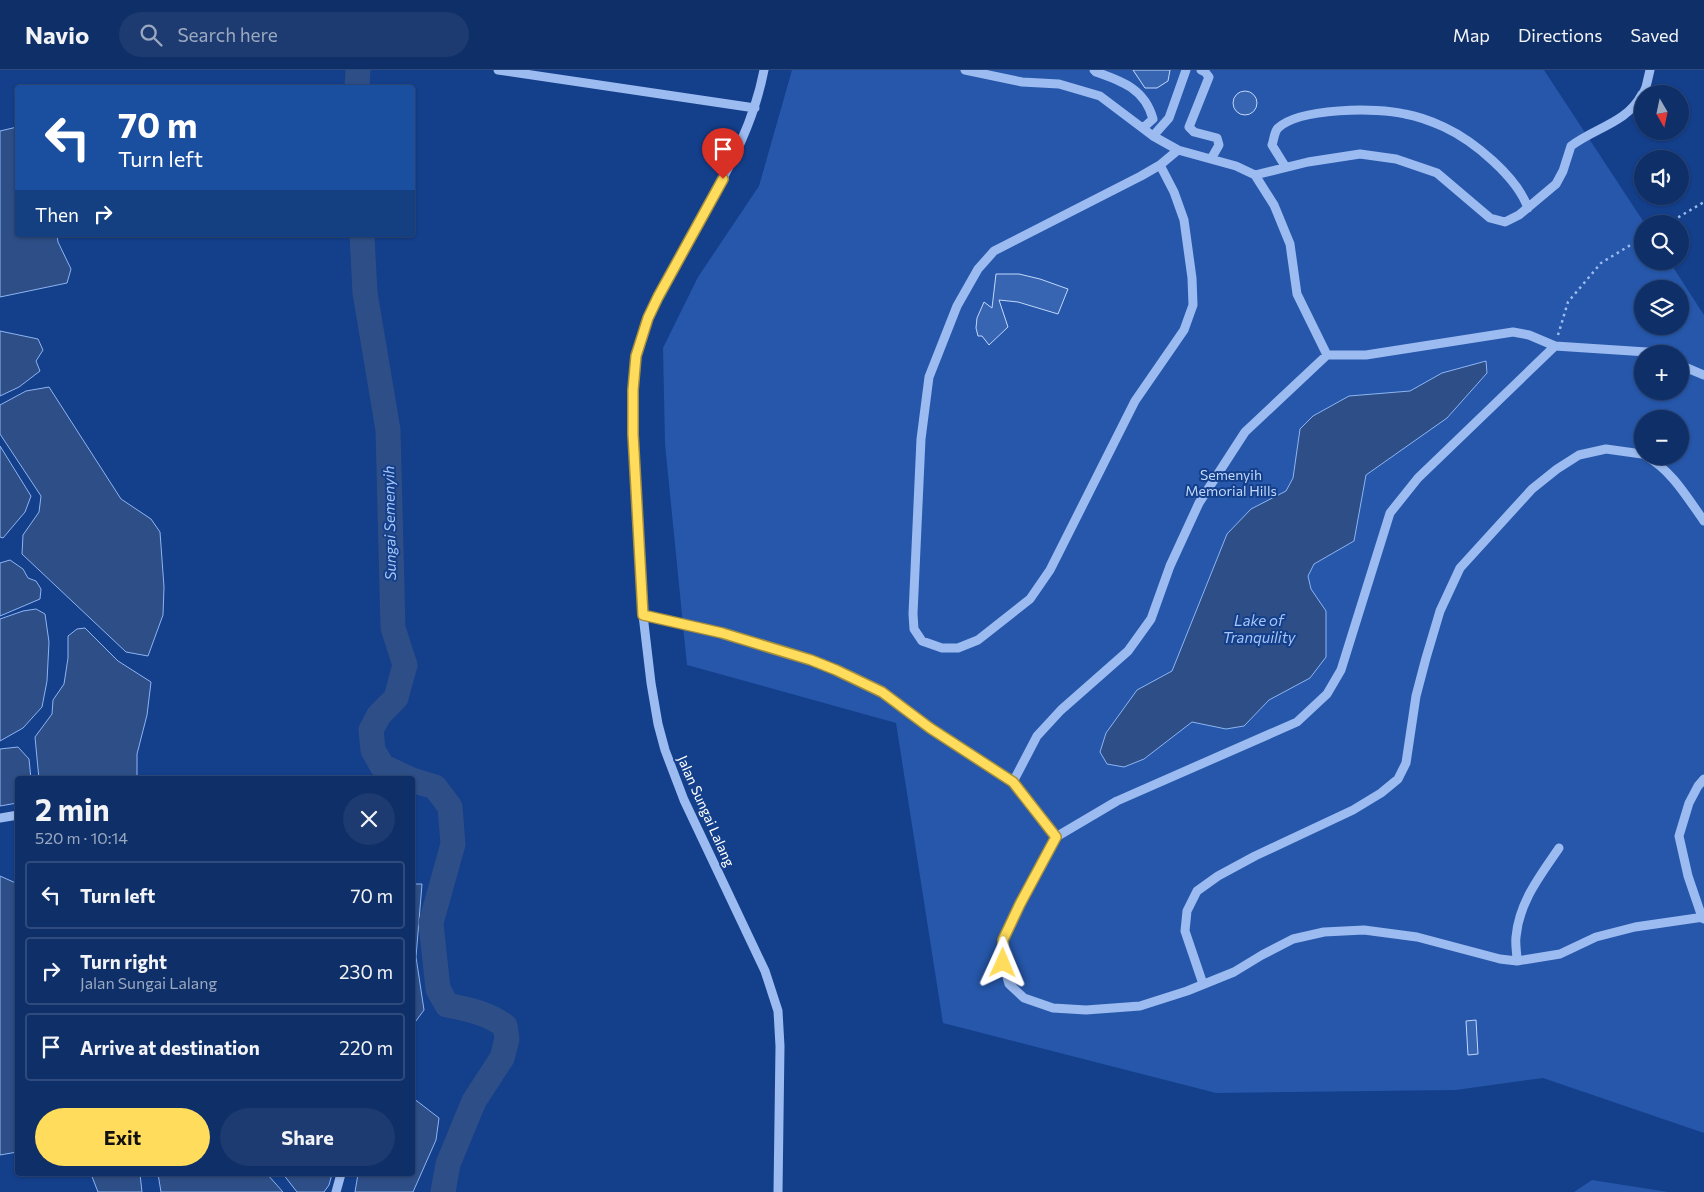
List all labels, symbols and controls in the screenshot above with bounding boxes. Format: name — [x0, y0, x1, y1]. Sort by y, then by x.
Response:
search box — [119, 12, 469, 57]
text: Navio — [25, 20, 89, 49]
icon: search — [137, 21, 165, 49]
text: Search here — [177, 23, 278, 46]
text: Map — [1453, 24, 1490, 46]
text: Directions — [1518, 24, 1602, 46]
text: Saved — [1630, 24, 1679, 46]
north arrow — [1634, 85, 1689, 140]
map controls — [1634, 85, 1689, 465]
text: 70 m — [118, 102, 198, 145]
icon: left — [35, 105, 100, 170]
pin — [702, 128, 744, 179]
icon: arrive — [709, 135, 737, 163]
text: Turn left — [118, 145, 203, 172]
button: sound — [1634, 150, 1689, 205]
icon: right — [89, 200, 117, 228]
text: Then — [35, 203, 79, 226]
button: search — [1634, 215, 1689, 270]
button: layers — [1634, 280, 1689, 335]
button: + — [1634, 345, 1689, 400]
button: − — [1634, 410, 1689, 465]
water label: Sungai Semenyih — [379, 466, 399, 580]
park label: Semenyih Memorial Hills — [1185, 466, 1277, 499]
water label: Lake of Tranquility — [1222, 611, 1297, 646]
street label: Jalan Sungai Lalang — [674, 753, 739, 869]
text: 2 min — [35, 790, 110, 827]
button: close — [343, 793, 395, 845]
text: 520 m · 10:14 — [35, 828, 128, 847]
icon: left — [37, 881, 65, 909]
text: Turn left — [80, 884, 155, 907]
text: 70 m — [350, 884, 393, 907]
position arrow — [976, 936, 1028, 988]
text: Turn right — [80, 950, 167, 973]
icon: right — [37, 957, 65, 985]
text: 230 m — [339, 960, 393, 983]
text: Jalan Sungai Lalang — [80, 973, 217, 992]
icon: arrive — [37, 1033, 65, 1061]
text: Arrive at destination — [80, 1036, 260, 1059]
text: 220 m — [339, 1036, 393, 1059]
button: Exit — [35, 1108, 210, 1166]
button: Share — [220, 1108, 395, 1166]

